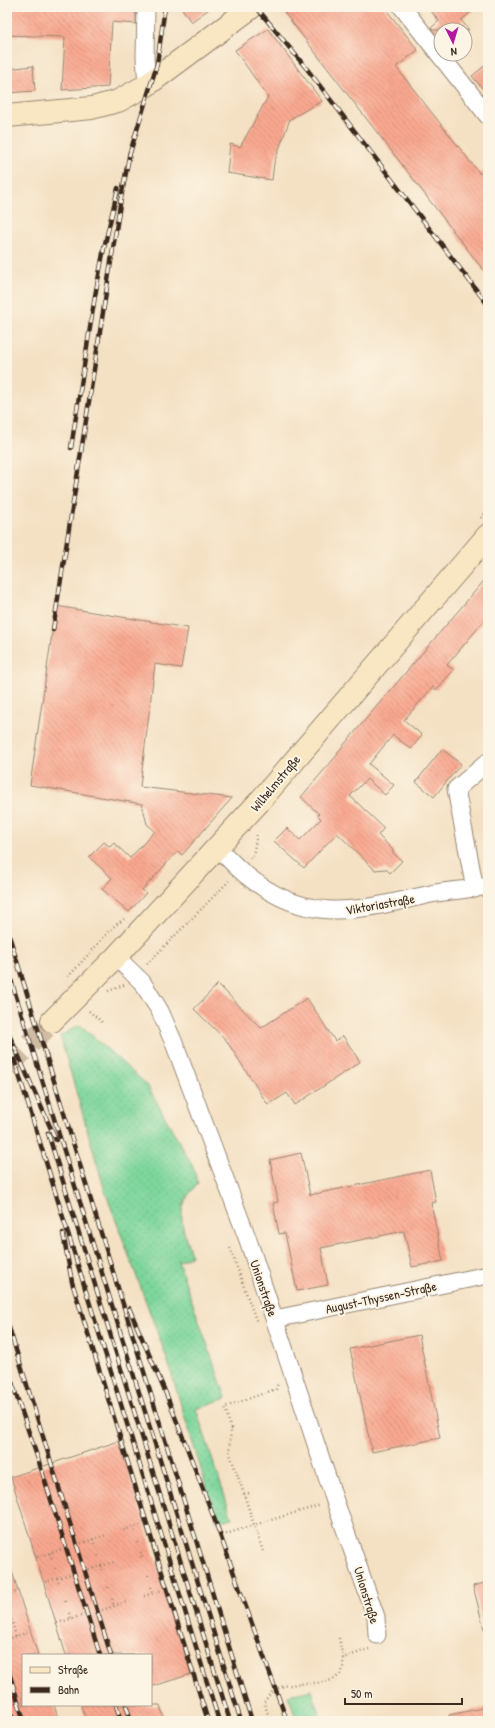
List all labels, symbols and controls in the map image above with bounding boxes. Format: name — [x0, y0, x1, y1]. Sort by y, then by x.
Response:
north arrow — [433, 22, 473, 62]
text: N — [450, 45, 457, 59]
street label: Wilhelmstraße — [246, 751, 304, 815]
street label: Viktoriastraße — [344, 889, 416, 919]
street label: Unionstraße — [246, 1257, 282, 1319]
street label: August-Thyssen-Straße — [324, 1276, 438, 1318]
street label: Unionstraße — [350, 1564, 384, 1626]
legend — [22, 1654, 152, 1706]
text: Straße — [58, 1661, 88, 1678]
scale bar — [345, 1680, 462, 1706]
text: Bahn — [58, 1681, 79, 1698]
text: 50 m — [351, 1685, 372, 1702]

